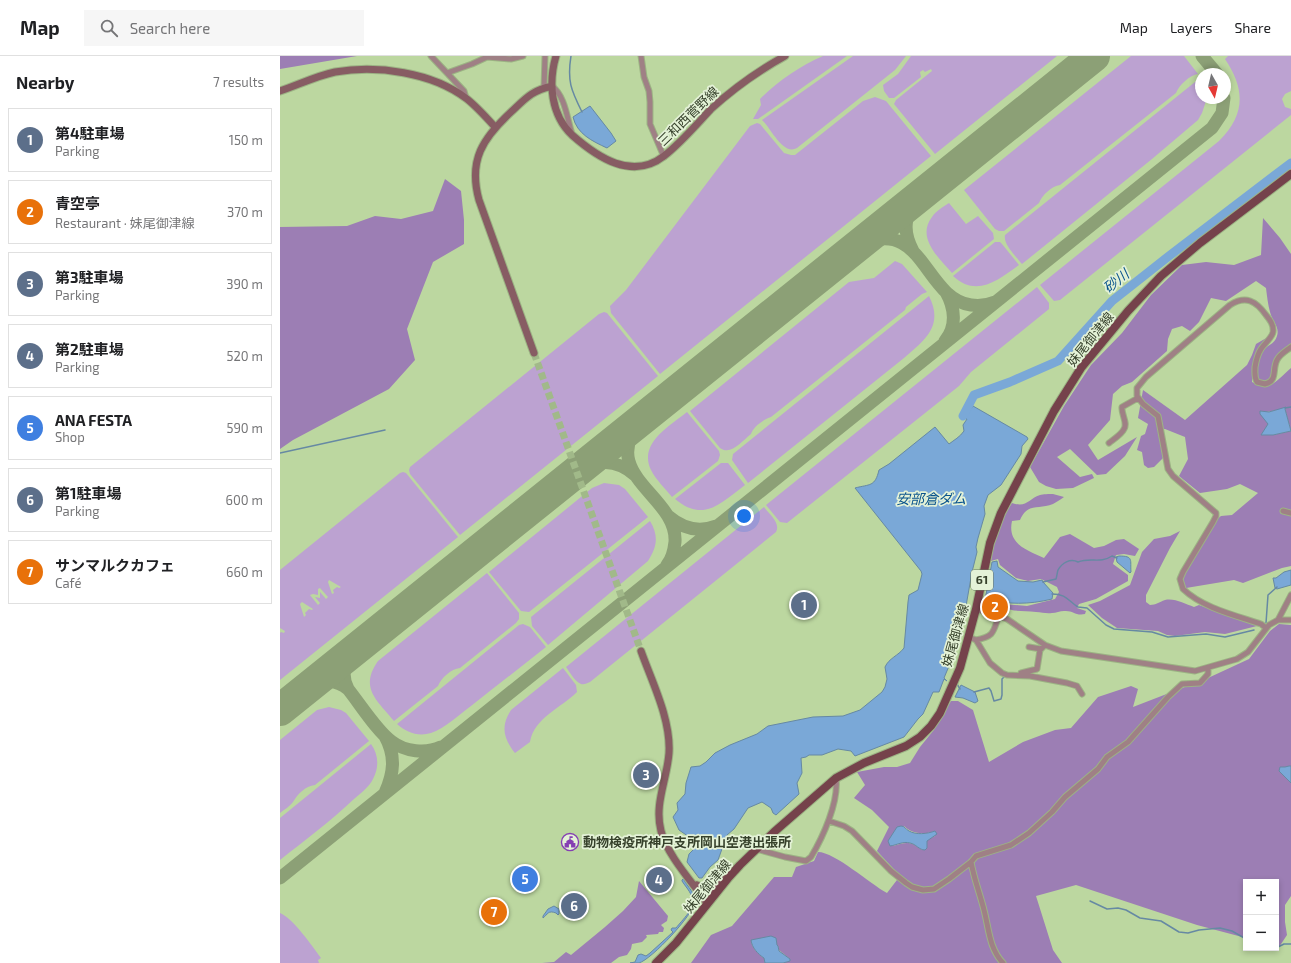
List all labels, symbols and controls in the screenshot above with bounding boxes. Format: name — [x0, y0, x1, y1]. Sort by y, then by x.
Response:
search box — [84, 10, 364, 46]
text: Map — [20, 16, 60, 39]
icon: search — [98, 17, 120, 39]
text: Search here — [130, 19, 210, 37]
text: Map — [1120, 19, 1148, 36]
text: Layers — [1170, 19, 1212, 36]
text: Share — [1234, 19, 1271, 36]
north arrow — [1195, 68, 1231, 104]
text: Nearby — [16, 72, 74, 92]
text: 7 results — [213, 74, 264, 90]
street label: 三和西菅野線 — [654, 83, 722, 149]
text: 第4駐車場 — [55, 124, 125, 142]
text: 1 — [27, 132, 33, 148]
text: 150 m — [229, 132, 263, 148]
text: Parking — [55, 143, 100, 159]
text: 青空亭 — [55, 194, 100, 212]
text: 2 — [26, 204, 34, 220]
text: 370 m — [227, 204, 263, 220]
text: Restaurant · 妹尾御津線 — [55, 215, 195, 231]
water label: 砂川 — [1099, 264, 1133, 296]
text: 第3駐車場 — [55, 268, 124, 286]
text: 3 — [26, 276, 34, 292]
text: 390 m — [226, 276, 263, 292]
text: Parking — [55, 287, 100, 303]
street label: 妹尾御津線 — [1063, 309, 1117, 369]
text: 第2駐車場 — [55, 340, 124, 358]
text: 4 — [26, 348, 34, 364]
text: 520 m — [227, 348, 263, 364]
text: Parking — [55, 359, 100, 375]
text: ANA FESTA — [55, 411, 132, 429]
text: 5 — [26, 420, 34, 436]
text: 590 m — [226, 420, 263, 436]
text: Shop — [55, 429, 85, 445]
text: 第1駐車場 — [55, 484, 121, 502]
water label: 安部倉ダム — [896, 490, 966, 507]
text: 6 — [26, 492, 34, 508]
text: 600 m — [226, 492, 263, 508]
text: Parking — [55, 503, 100, 519]
your location — [734, 506, 754, 526]
text: サンマルクカフェ — [55, 556, 175, 574]
text: 7 — [27, 564, 33, 580]
text: 660 m — [226, 564, 263, 580]
road number: 61 — [971, 570, 993, 590]
text: Café — [55, 575, 81, 591]
pin: 1 — [791, 590, 817, 620]
pin: 2 — [982, 592, 1008, 622]
street label: 妹尾御津線 — [938, 602, 972, 668]
pin: 3 — [633, 760, 659, 790]
public building icon: 動物検疫所神戸支所岡山空港出張所 — [560, 832, 580, 852]
place label: 動物検疫所神戸支所岡山空港出張所 — [583, 834, 791, 850]
street label: 妹尾御津線 — [680, 856, 734, 916]
pin: 5 — [512, 864, 538, 894]
pin: 4 — [646, 865, 672, 895]
map controls — [1243, 879, 1279, 951]
button: + — [1243, 879, 1279, 915]
pin: 6 — [561, 891, 587, 921]
pin: 7 — [481, 897, 507, 927]
button: − — [1243, 915, 1279, 951]

